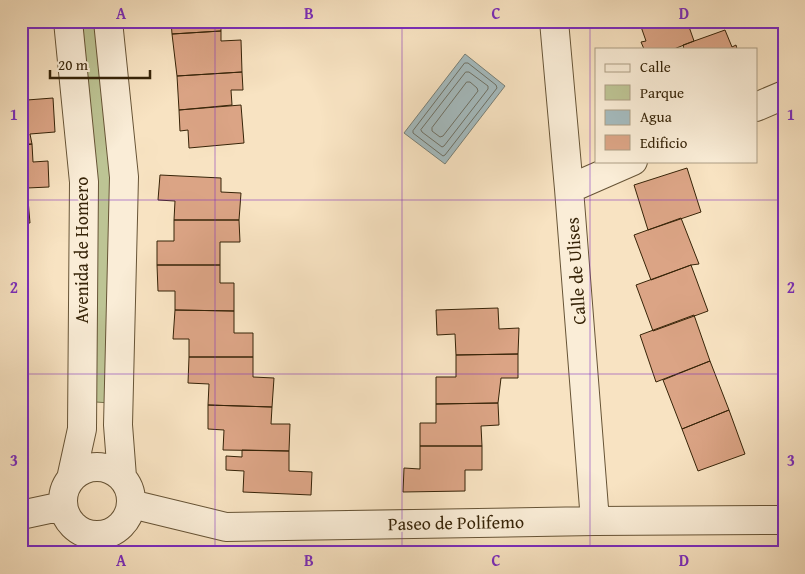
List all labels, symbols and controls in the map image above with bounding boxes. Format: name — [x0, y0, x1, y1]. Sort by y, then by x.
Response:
text: A — [116, 1, 127, 25]
text: B — [304, 1, 314, 25]
text: C — [491, 1, 501, 25]
text: D — [679, 1, 689, 25]
scale bar — [50, 48, 150, 80]
legend — [595, 48, 758, 162]
text: 20 m — [58, 54, 89, 75]
text: Calle — [640, 56, 671, 77]
text: Parque — [640, 82, 684, 103]
text: 1 — [10, 102, 18, 126]
text: 1 — [787, 102, 795, 126]
text: Agua — [640, 106, 672, 127]
text: Edificio — [640, 132, 688, 153]
street label: Avenida de Homero — [68, 177, 95, 323]
street label: Calle de Ulises — [558, 216, 593, 326]
text: 2 — [10, 275, 18, 299]
text: 2 — [787, 275, 795, 299]
text: 3 — [10, 448, 18, 472]
text: 3 — [787, 448, 795, 472]
street label: Paseo de Polifemo — [388, 508, 524, 537]
text: A — [116, 548, 127, 572]
text: B — [304, 548, 314, 572]
text: C — [491, 548, 501, 572]
text: D — [679, 548, 689, 572]

